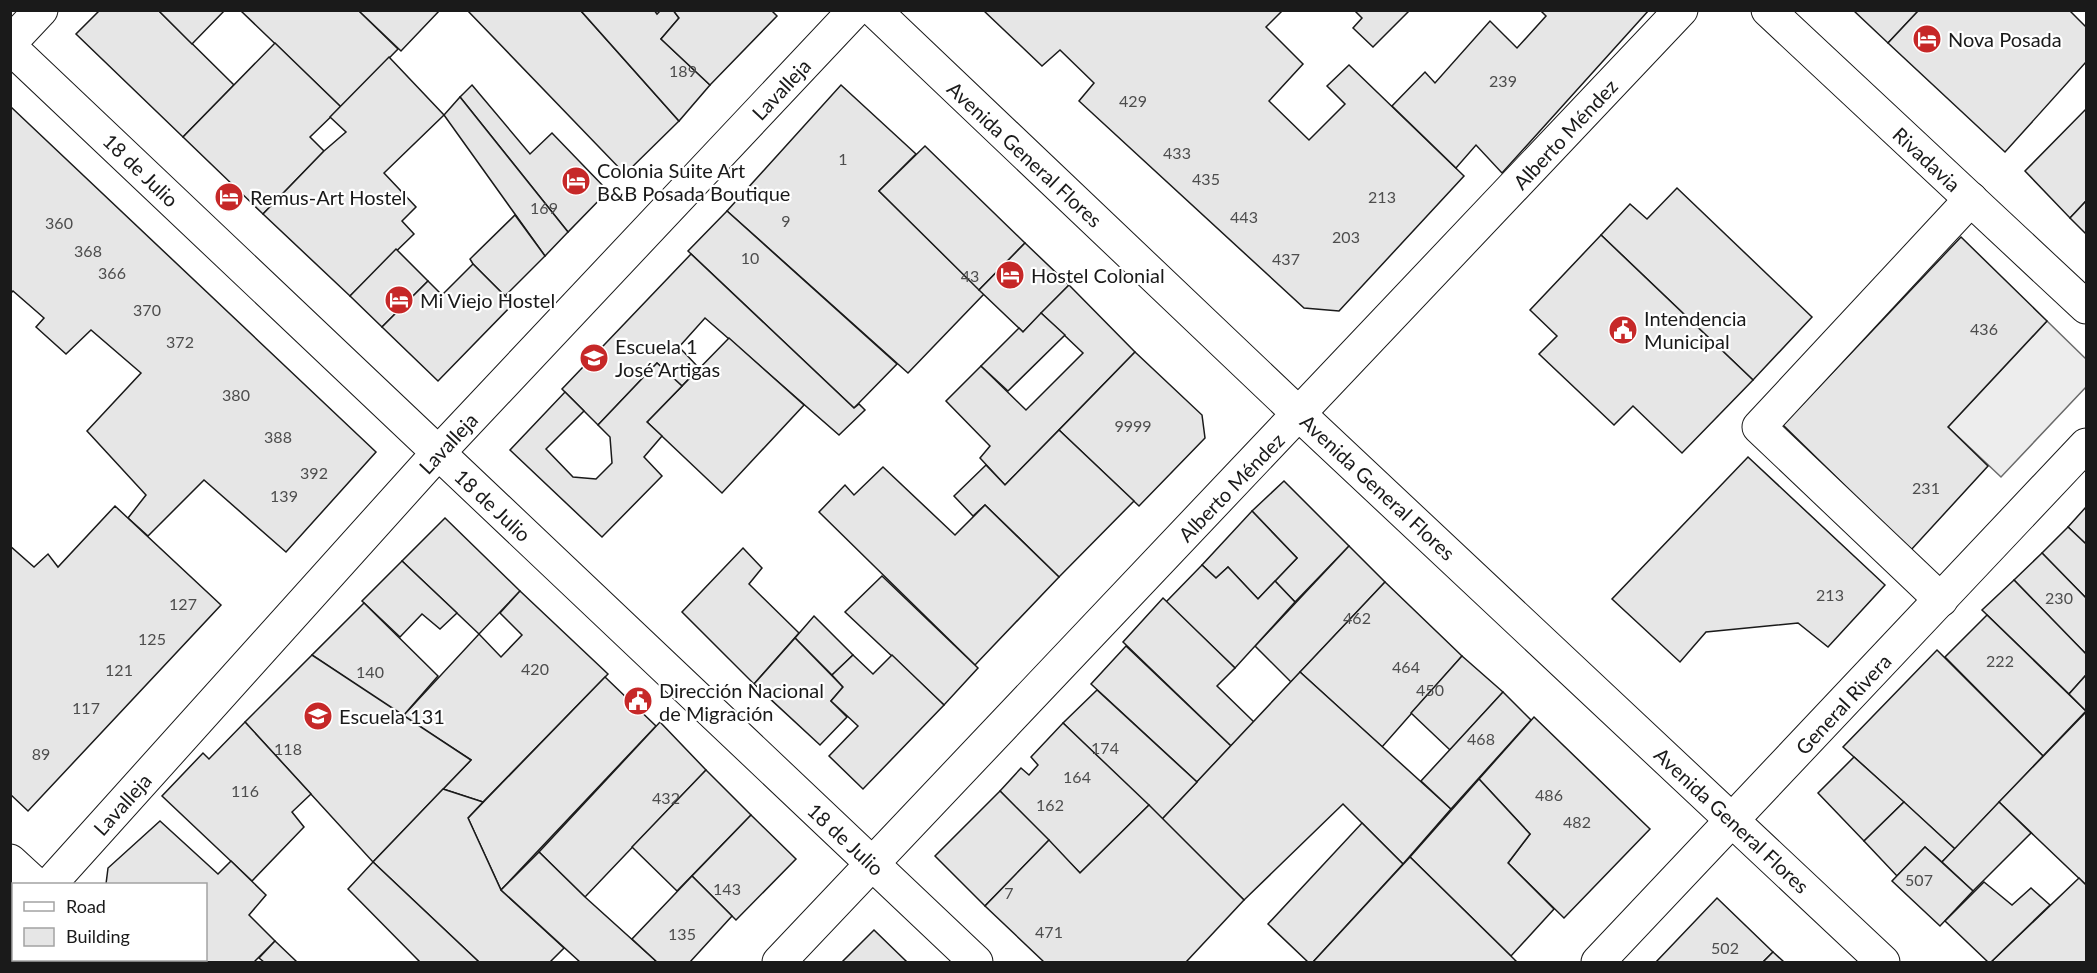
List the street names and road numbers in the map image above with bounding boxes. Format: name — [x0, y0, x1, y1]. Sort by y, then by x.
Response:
street label: Lavalleja — [747, 53, 815, 125]
street label: Alberto Méndez — [1508, 74, 1622, 194]
street label: Avenida General Flores — [943, 76, 1107, 232]
street label: Rivadavia — [1888, 122, 1966, 196]
street label: 18 de Julio — [99, 128, 183, 212]
street label: Lavalleja — [414, 407, 482, 479]
street label: Avenida General Flores — [1296, 409, 1460, 565]
street label: Alberto Méndez — [1173, 428, 1289, 546]
street label: 18 de Julio — [450, 464, 536, 546]
street label: General Rivera — [1790, 649, 1896, 759]
street label: Avenida General Flores — [1650, 742, 1814, 898]
street label: Lavalleja — [88, 768, 156, 840]
street label: 18 de Julio — [803, 798, 889, 880]

